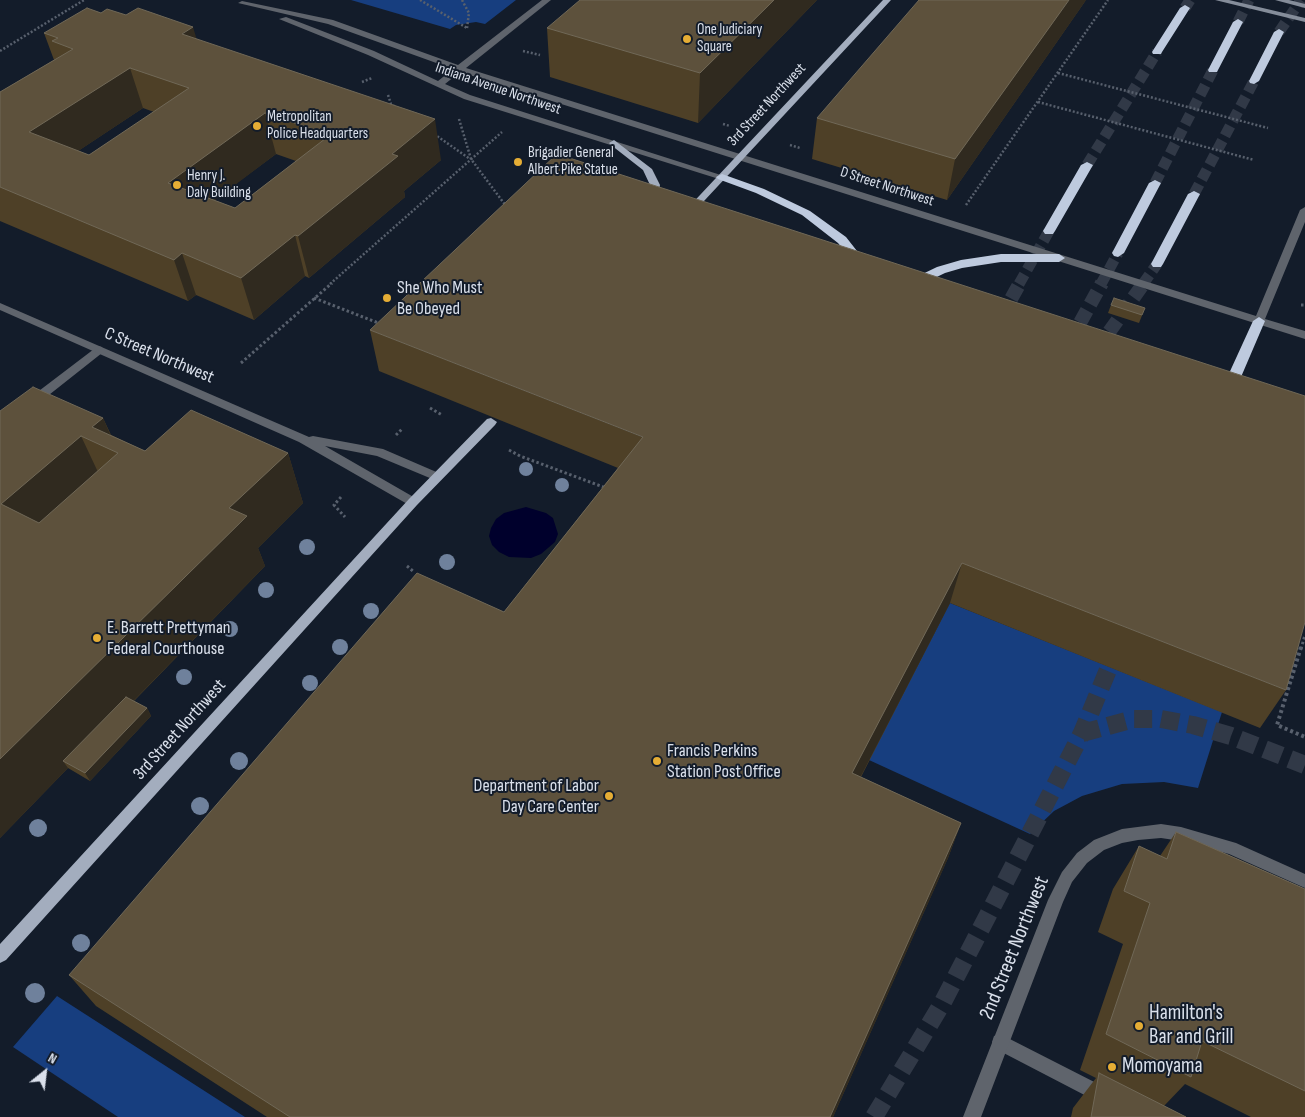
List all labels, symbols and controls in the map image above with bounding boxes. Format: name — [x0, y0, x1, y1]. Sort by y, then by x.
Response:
place label: One Judiciary Square — [697, 21, 762, 56]
marker: One Judiciary Square — [681, 33, 693, 45]
street label: Indiana Avenue Northwest — [433, 59, 563, 119]
street label: 3rd Street Northwest — [724, 60, 810, 150]
place label: Metropolitan Police Headquarters — [267, 108, 368, 143]
marker: Metropolitan Police Headquarters — [251, 120, 263, 132]
place label: Brigadier General Albert Pike Statue — [528, 144, 618, 179]
marker: Brigadier General Albert Pike Statue — [512, 156, 524, 168]
street label: D Street Northwest — [838, 163, 936, 211]
place label: Henry J. Daly Building — [187, 167, 251, 202]
marker: Henry J. Daly Building — [171, 179, 183, 191]
place label: She Who Must Be Obeyed — [397, 277, 482, 320]
marker: She Who Must Be Obeyed — [381, 292, 393, 304]
street label: C Street Northwest — [101, 323, 217, 389]
place label: E. Barrett Prettyman Federal Courthouse — [107, 617, 231, 660]
marker: E. Barrett Prettyman Federal Courthouse — [91, 632, 103, 644]
street label: 3rd Street Northwest — [129, 675, 231, 785]
place label: Francis Perkins Station Post Office — [667, 740, 781, 782]
marker: Francis Perkins Station Post Office — [651, 755, 663, 767]
place label: Department of Labor Day Care Center — [474, 775, 599, 818]
marker: Department of Labor Day Care Center — [603, 790, 615, 802]
street label: 2nd Street Northwest — [975, 873, 1055, 1023]
place label: Hamilton's Bar and Grill — [1149, 1001, 1233, 1051]
marker: Hamilton's Bar and Grill — [1133, 1020, 1145, 1032]
north arrow — [20, 1047, 70, 1097]
text: N — [45, 1049, 60, 1068]
place label: Momoyama — [1122, 1054, 1203, 1080]
marker: Momoyama — [1106, 1061, 1118, 1073]

